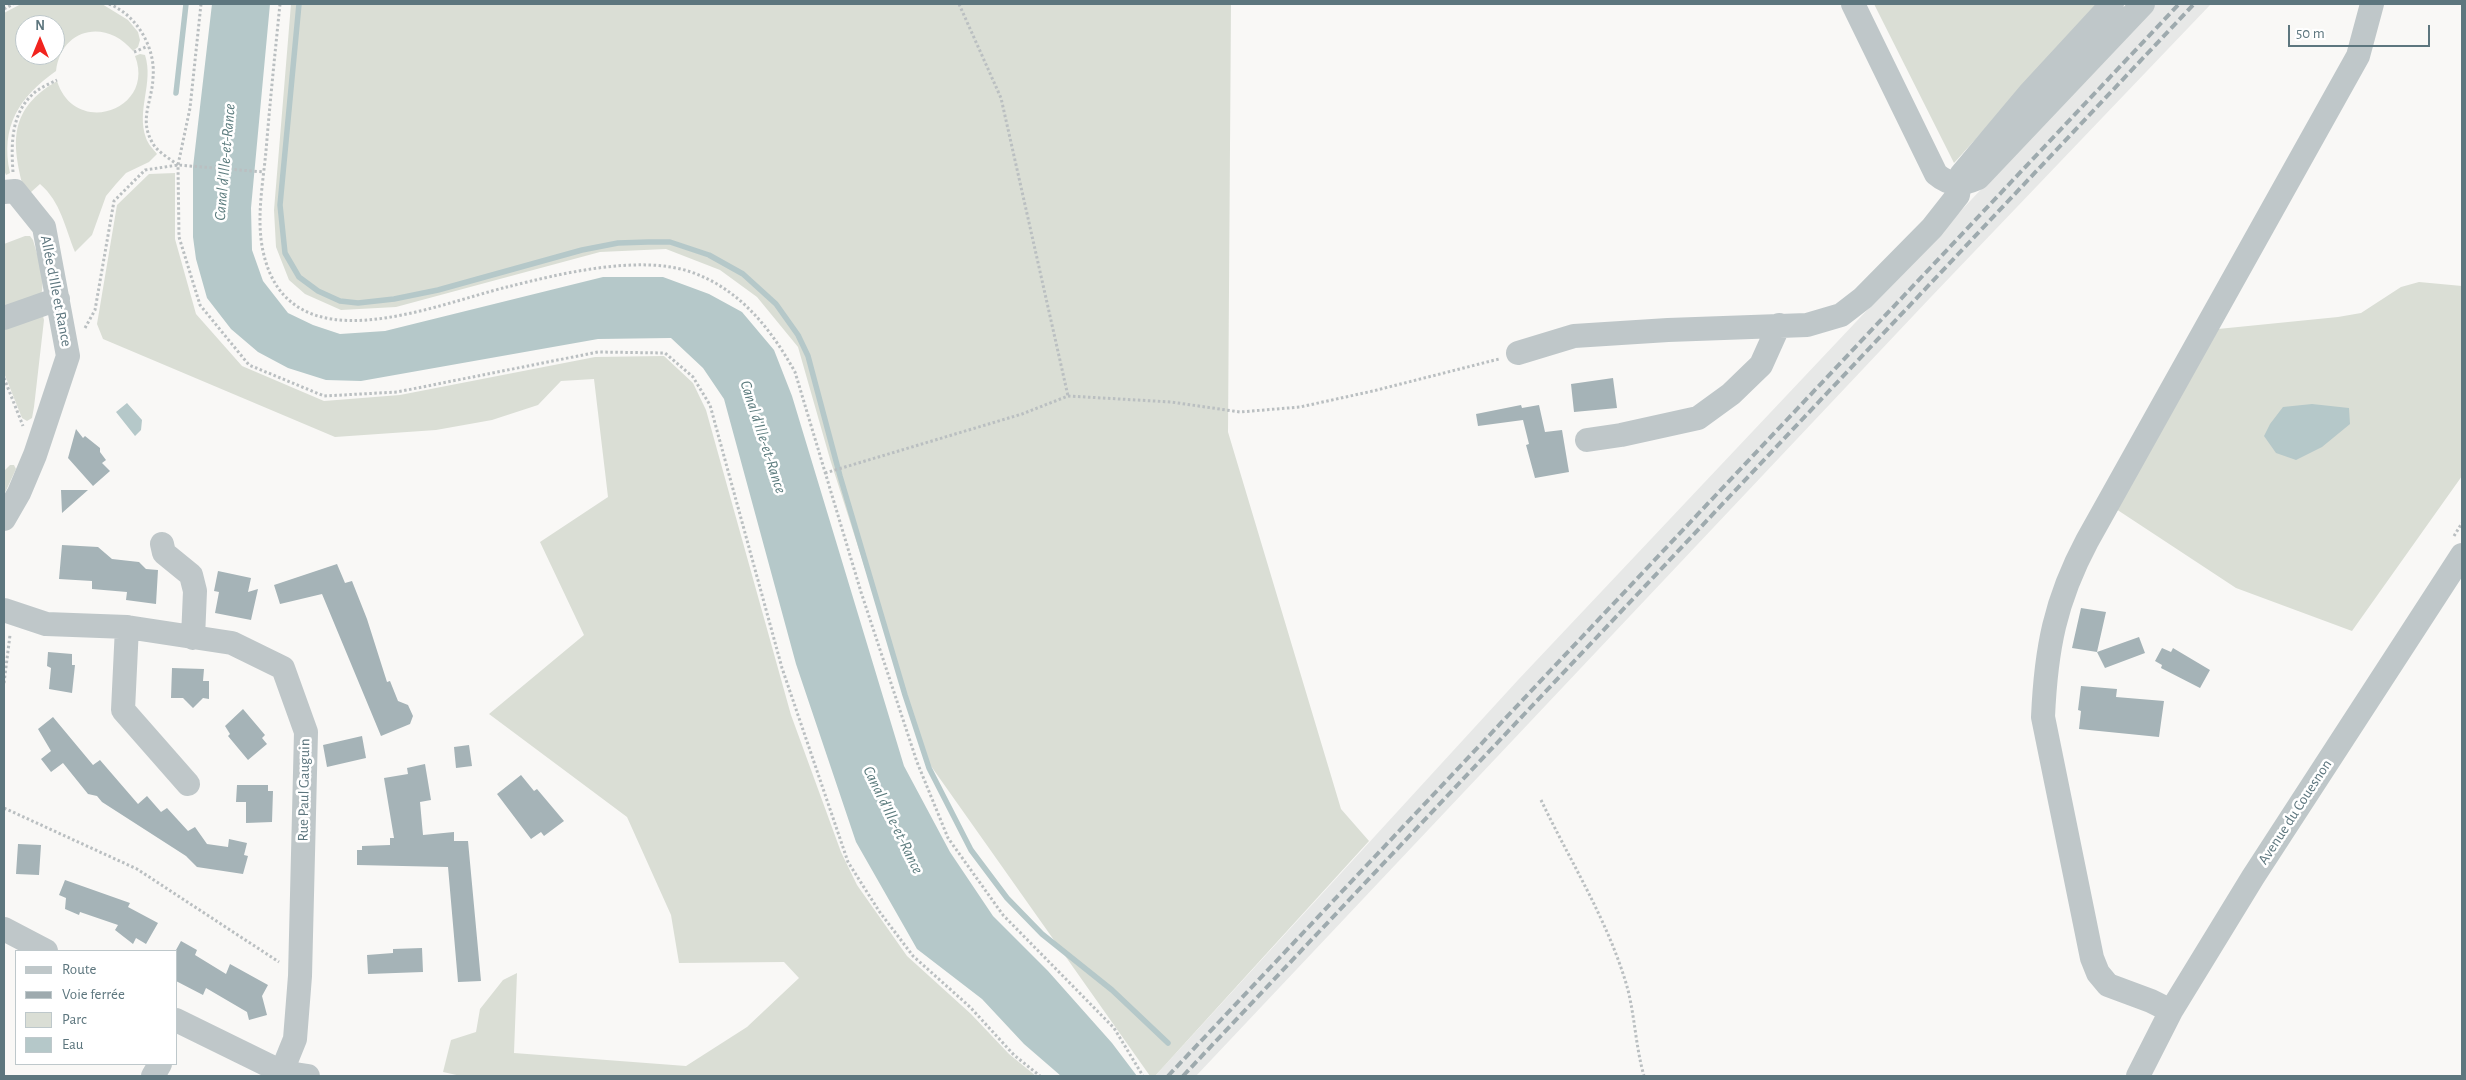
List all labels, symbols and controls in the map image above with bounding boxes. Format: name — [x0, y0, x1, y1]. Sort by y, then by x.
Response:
north arrow — [15, 15, 65, 65]
scale bar — [2291, 15, 2434, 47]
text: N — [35, 19, 45, 33]
text: 50 m — [2296, 26, 2325, 41]
water label: Canal d'Ille-et-Rance — [210, 103, 240, 221]
street label: Allée d'Ille et Rance — [36, 234, 76, 348]
water label: Canal d'Ille-et-Rance — [736, 378, 790, 496]
street label: Rue Paul Gauguin — [294, 738, 314, 842]
street label: Avenue du Couesnon — [2254, 756, 2336, 868]
water label: Canal d'Ille-et-Rance — [859, 763, 927, 877]
legend — [15, 950, 178, 1065]
text: Route — [62, 962, 96, 977]
text: Voie ferrée — [62, 987, 125, 1002]
text: Parc — [62, 1012, 87, 1027]
text: Eau — [62, 1037, 84, 1052]

